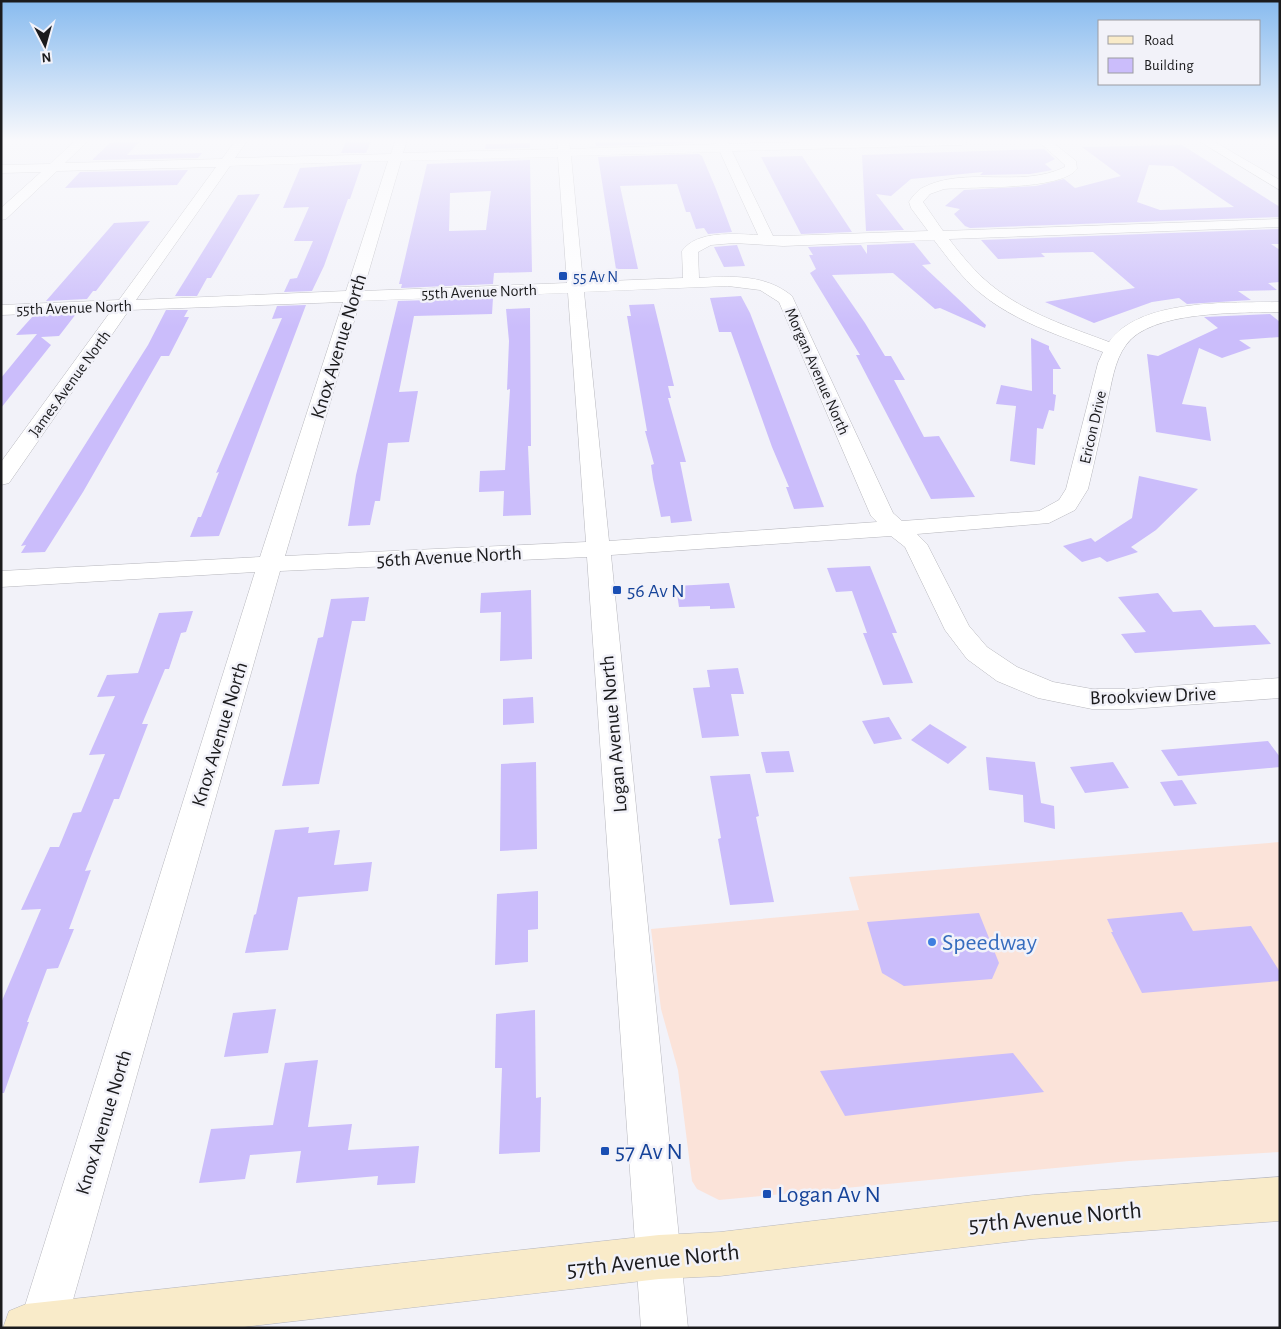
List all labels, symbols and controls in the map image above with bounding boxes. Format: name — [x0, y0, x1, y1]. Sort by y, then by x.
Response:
north arrow — [20, 20, 70, 70]
legend — [1098, 20, 1261, 85]
text: Road — [1144, 33, 1174, 48]
text: N — [41, 49, 52, 64]
text: Building — [1144, 58, 1194, 73]
place label: 55 Av N — [573, 269, 618, 285]
marker: 55 Av N — [557, 270, 569, 282]
street label: Knox Avenue North — [307, 272, 370, 421]
street label: 55th Avenue North — [421, 282, 537, 302]
street label: 55th Avenue North — [16, 298, 132, 318]
street label: Morgan Avenue North — [782, 306, 852, 437]
street label: James Avenue North — [26, 328, 114, 440]
street label: Ericon Drive — [1077, 389, 1109, 465]
street label: 56th Avenue North — [376, 543, 522, 571]
place label: 56 Av N — [627, 581, 685, 601]
marker: 56 Av N — [611, 584, 623, 596]
street label: Logan Avenue North — [597, 654, 631, 813]
street label: Knox Avenue North — [188, 660, 251, 809]
street label: Brookview Drive — [1089, 684, 1217, 708]
place label: Speedway — [942, 931, 1037, 955]
marker: Speedway — [926, 936, 938, 948]
street label: Knox Avenue North — [72, 1048, 135, 1197]
place label: 57 Av N — [615, 1140, 683, 1164]
marker: 57 Av N — [599, 1145, 611, 1157]
place label: Logan Av N — [777, 1183, 881, 1207]
marker: Logan Av N — [761, 1188, 773, 1200]
street label: 57th Avenue North — [968, 1198, 1143, 1238]
street label: 57th Avenue North — [566, 1240, 741, 1282]

